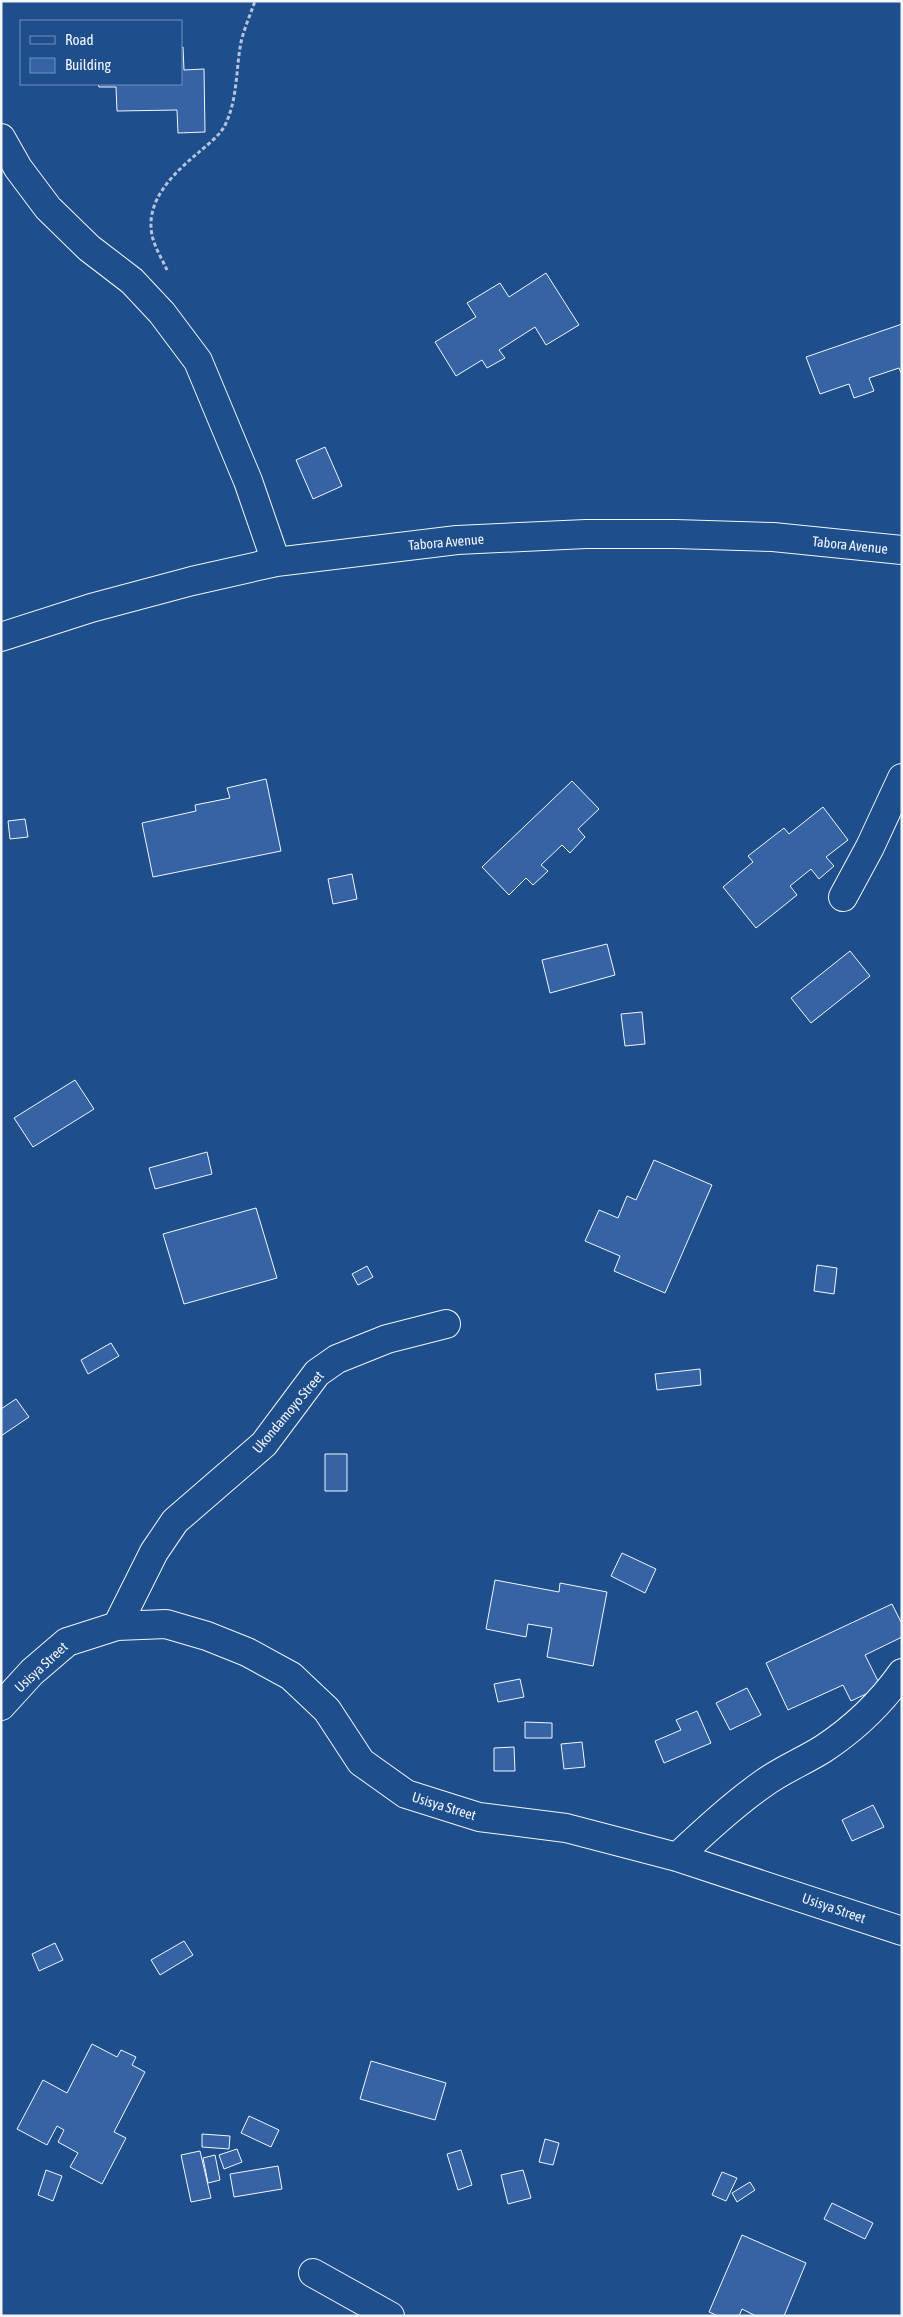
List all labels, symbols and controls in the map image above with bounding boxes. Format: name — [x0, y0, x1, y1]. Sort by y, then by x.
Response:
legend — [20, 20, 182, 85]
text: Road — [65, 31, 94, 48]
text: Building — [65, 56, 111, 73]
street label: Tabora Avenue — [407, 531, 485, 553]
street label: Tabora Avenue — [811, 533, 889, 557]
street label: Ukondamoyo Street — [249, 1368, 327, 1456]
street label: Usisya Street — [11, 1639, 71, 1695]
street label: Usisya Street — [410, 1789, 478, 1823]
street label: Usisya Street — [800, 1890, 868, 1926]

